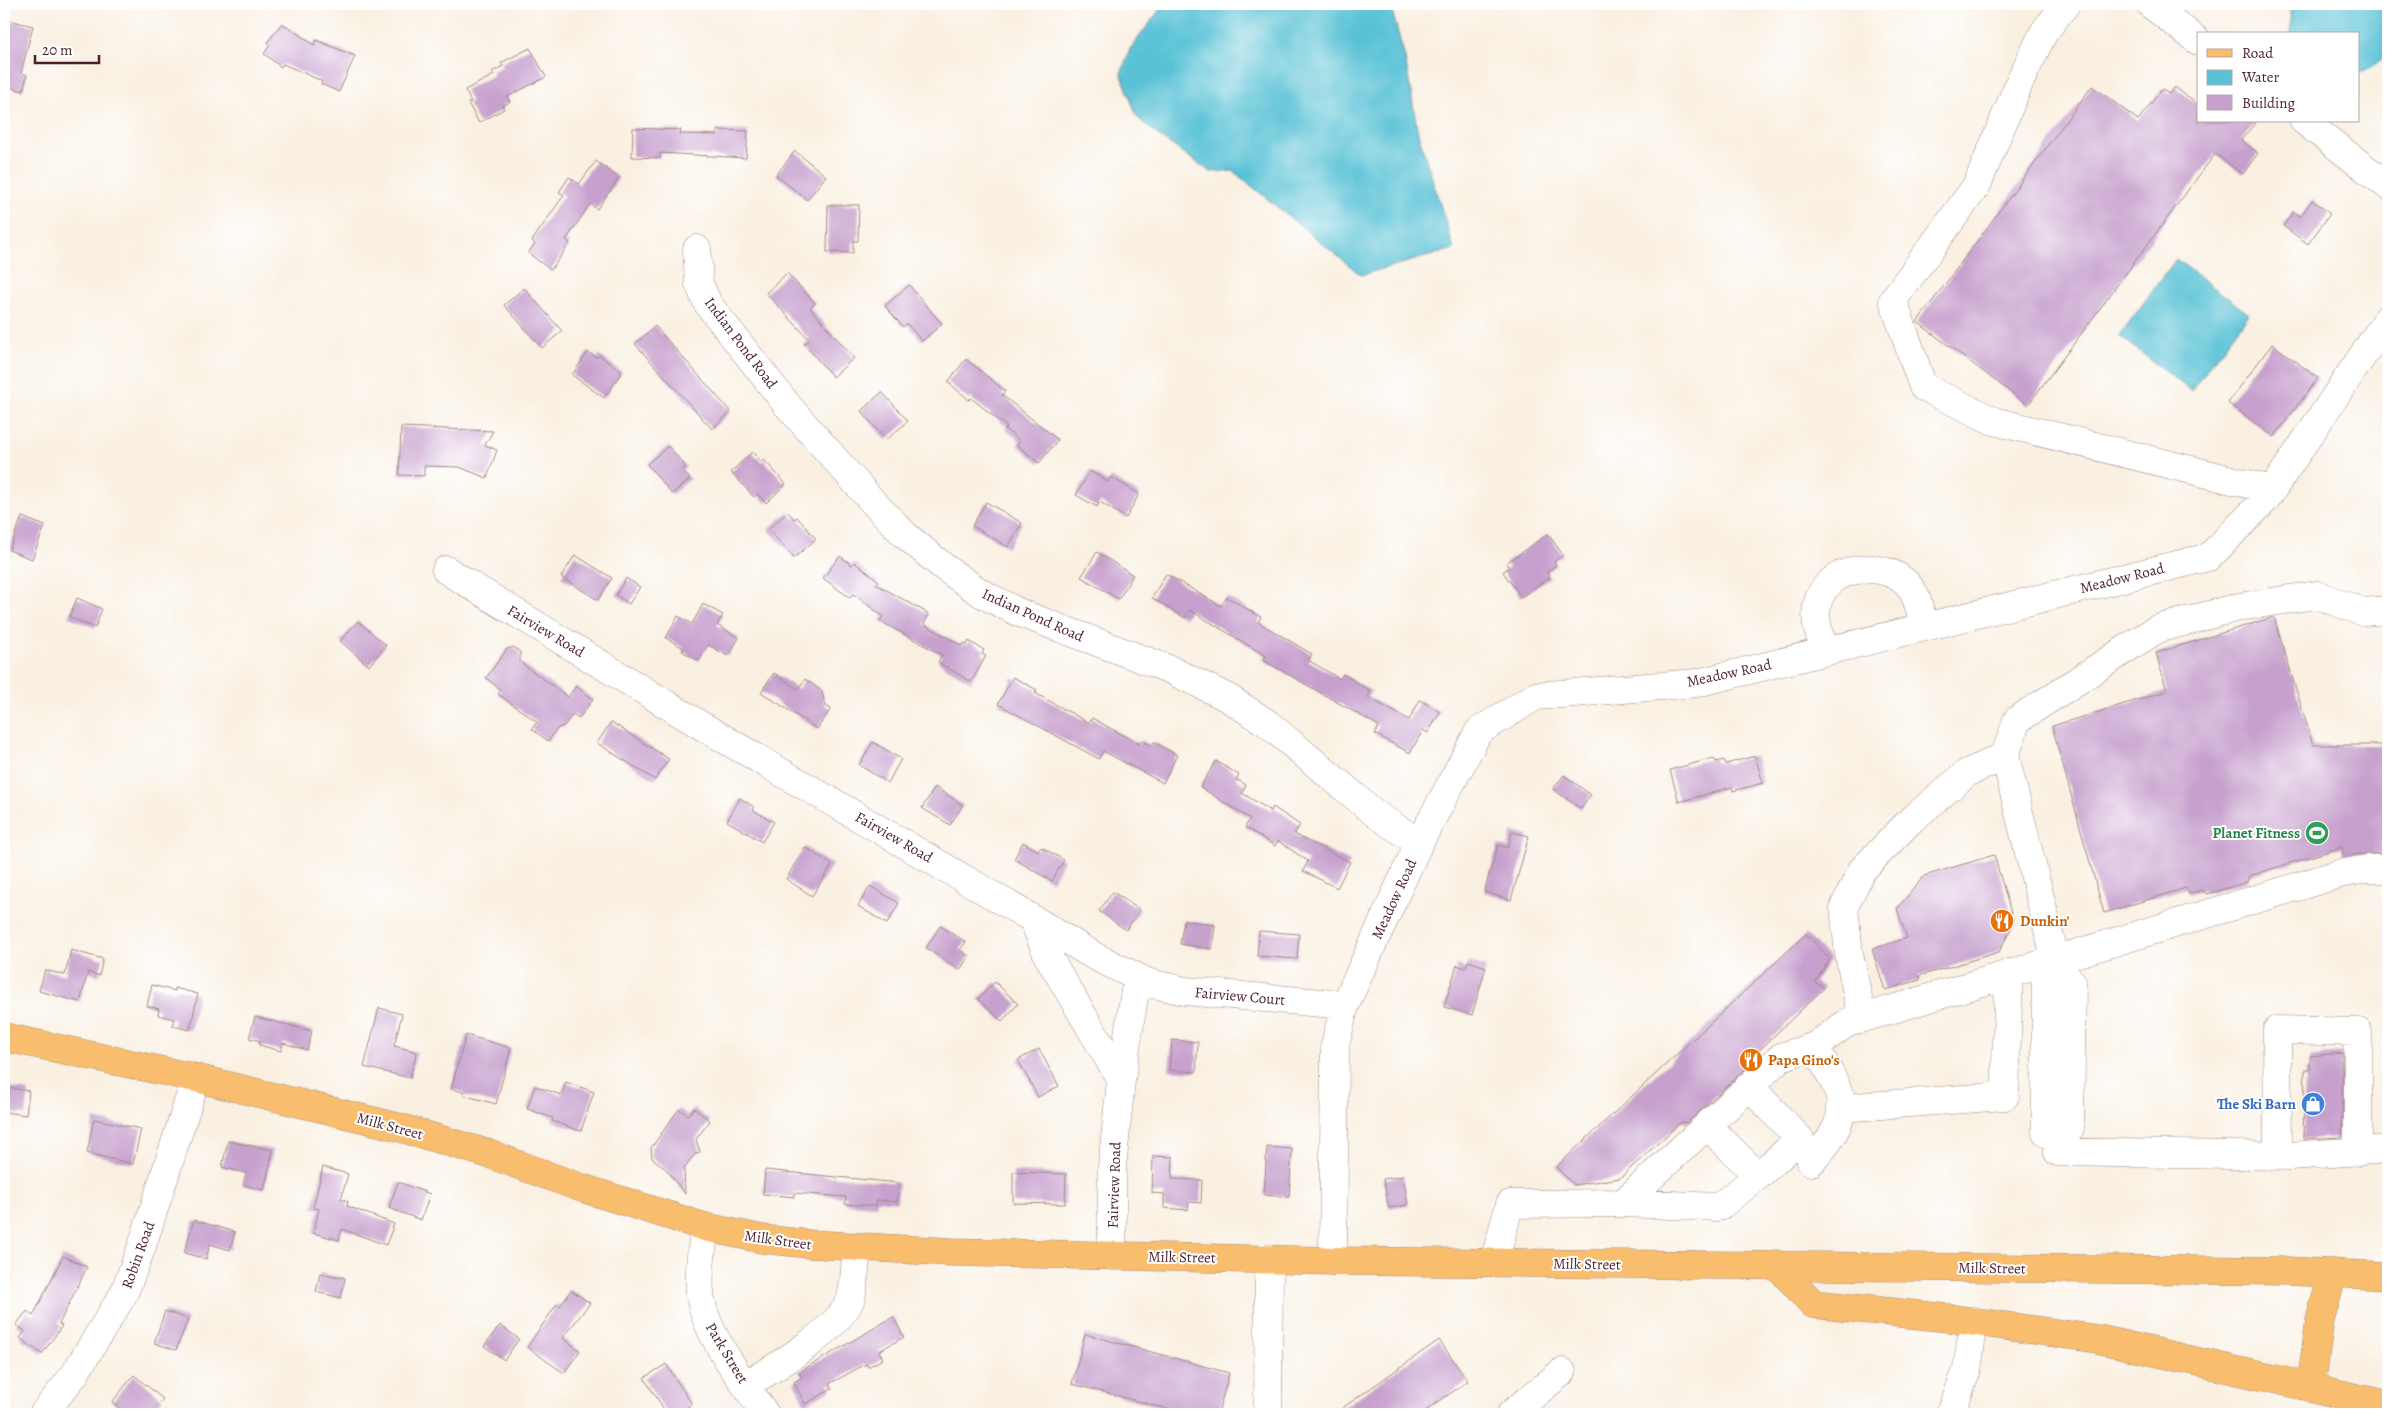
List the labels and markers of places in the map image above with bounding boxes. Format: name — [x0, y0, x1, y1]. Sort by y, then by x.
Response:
sports icon: Planet Fitness — [2304, 820, 2330, 846]
place label: Planet Fitness — [2213, 823, 2300, 843]
restaurant icon: Dunkin' — [1989, 908, 2015, 934]
place label: Dunkin' — [2020, 911, 2070, 931]
restaurant icon: Papa Gino's — [1738, 1047, 1764, 1073]
place label: Papa Gino's — [1768, 1050, 1840, 1070]
shop icon: The Ski Barn — [2300, 1091, 2326, 1117]
place label: The Ski Barn — [2217, 1094, 2297, 1114]

